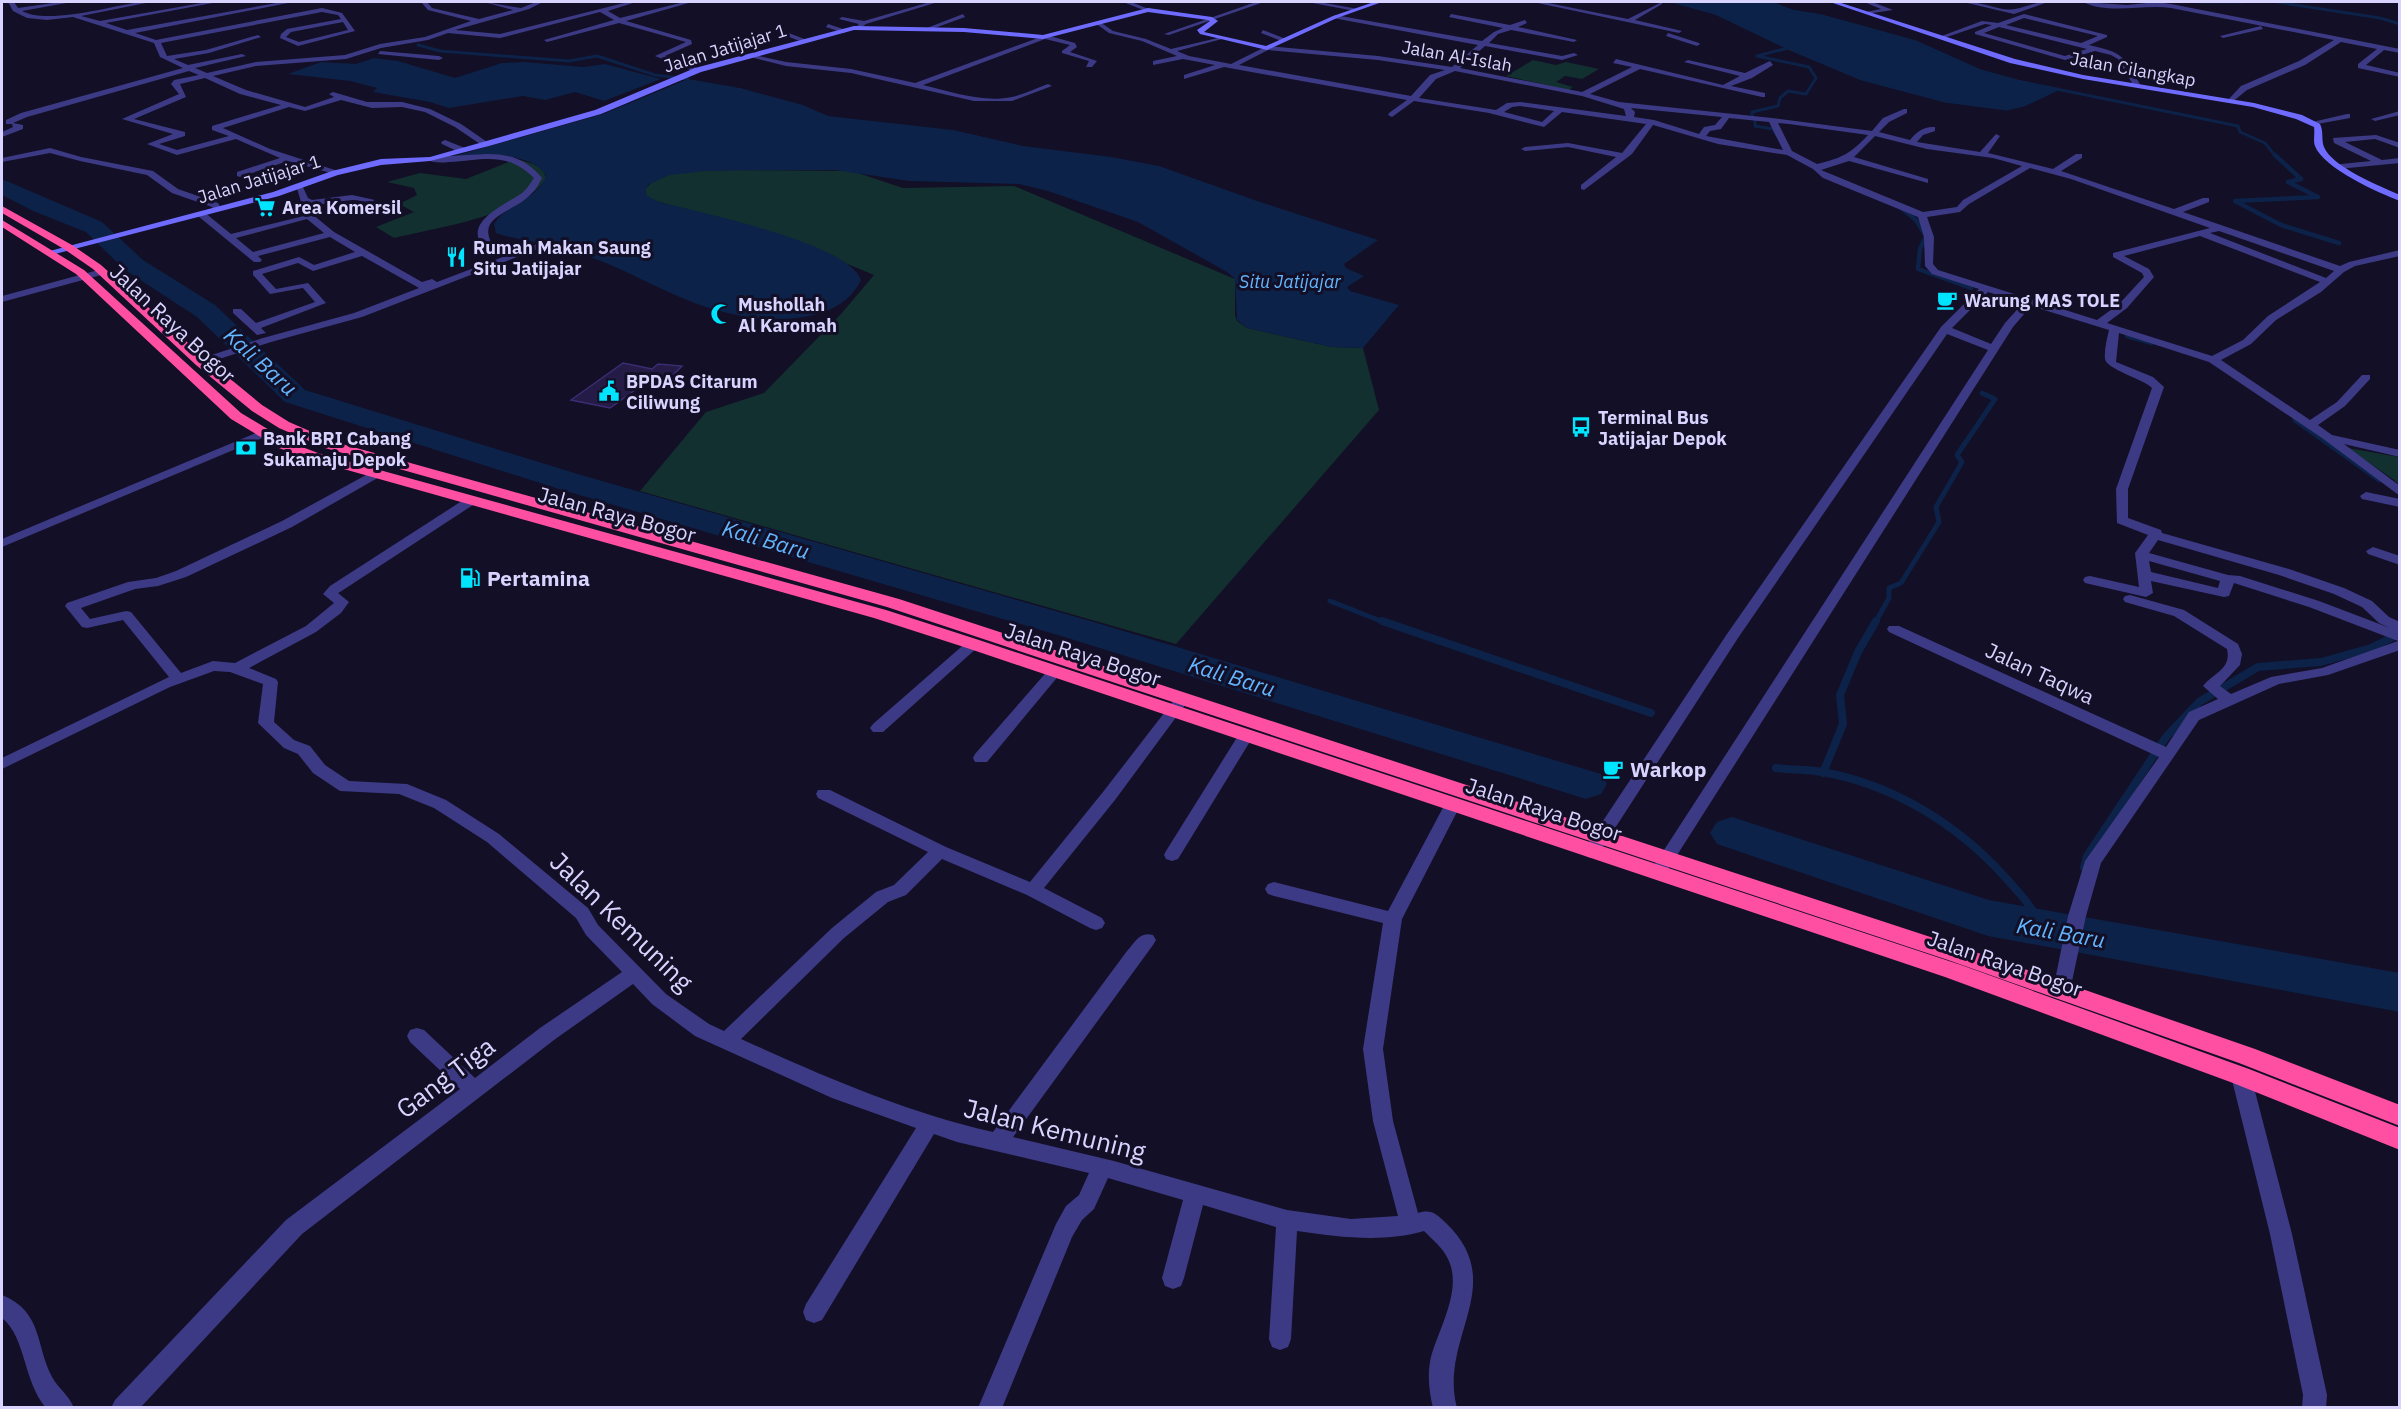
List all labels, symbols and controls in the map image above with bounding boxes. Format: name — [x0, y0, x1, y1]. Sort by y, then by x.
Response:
street label: Jalan Jatijajar 1 — [661, 18, 789, 78]
street label: Jalan Al-Islah — [1400, 35, 1514, 77]
street label: Jalan Cilangkap — [2068, 47, 2198, 91]
street label: Jalan Jatijajar 1 — [195, 149, 323, 209]
supermarket icon: Area Komersil — [253, 195, 277, 219]
place label: Area Komersil — [282, 196, 402, 219]
place label: Rumah Makan Saung Situ Jatijajar — [473, 236, 651, 280]
restaurant icon: Rumah Makan Saung Situ Jatijajar — [444, 245, 468, 269]
street label: Jalan Raya Bogor — [104, 257, 242, 389]
water label: Situ Jatijajar — [1239, 270, 1341, 293]
cafe icon: Warung MAS TOLE — [1935, 288, 1959, 312]
place label: Warung MAS TOLE — [1964, 289, 2120, 312]
place label: Mushollah Al Karomah — [738, 293, 837, 337]
mosque icon: Mushollah Al Karomah — [709, 302, 733, 326]
water label: Kali Baru — [218, 320, 304, 402]
place label: BPDAS Citarum Ciliwung — [626, 370, 758, 414]
public building icon: BPDAS Citarum Ciliwung — [597, 379, 621, 403]
place label: Terminal Bus Jatijajar Depok — [1598, 406, 1727, 450]
bus stop icon: Terminal Bus Jatijajar Depok — [1569, 415, 1593, 439]
place label: Bank BRI Cabang Sukamaju Depok — [263, 427, 411, 471]
bank icon: Bank BRI Cabang Sukamaju Depok — [234, 436, 258, 460]
street label: Jalan Raya Bogor — [535, 479, 699, 549]
water label: Kali Baru — [719, 513, 813, 565]
place label: Pertamina — [487, 564, 590, 592]
fuel station icon: Pertamina — [458, 566, 482, 590]
street label: Jalan Raya Bogor — [1001, 616, 1165, 692]
street label: Jalan Taqwa — [1981, 636, 2099, 710]
water label: Kali Baru — [1185, 649, 1279, 703]
place label: Warkop — [1630, 755, 1706, 783]
cafe icon: Warkop — [1601, 757, 1625, 781]
street label: Jalan Raya Bogor — [1462, 771, 1626, 847]
street label: Jalan Kemuning — [543, 844, 701, 998]
water label: Kali Baru — [2015, 910, 2107, 954]
street label: Jalan Raya Bogor — [1924, 923, 2087, 1003]
street label: Gang Tiga — [389, 1029, 501, 1125]
street label: Jalan Kemuning — [960, 1090, 1150, 1168]

